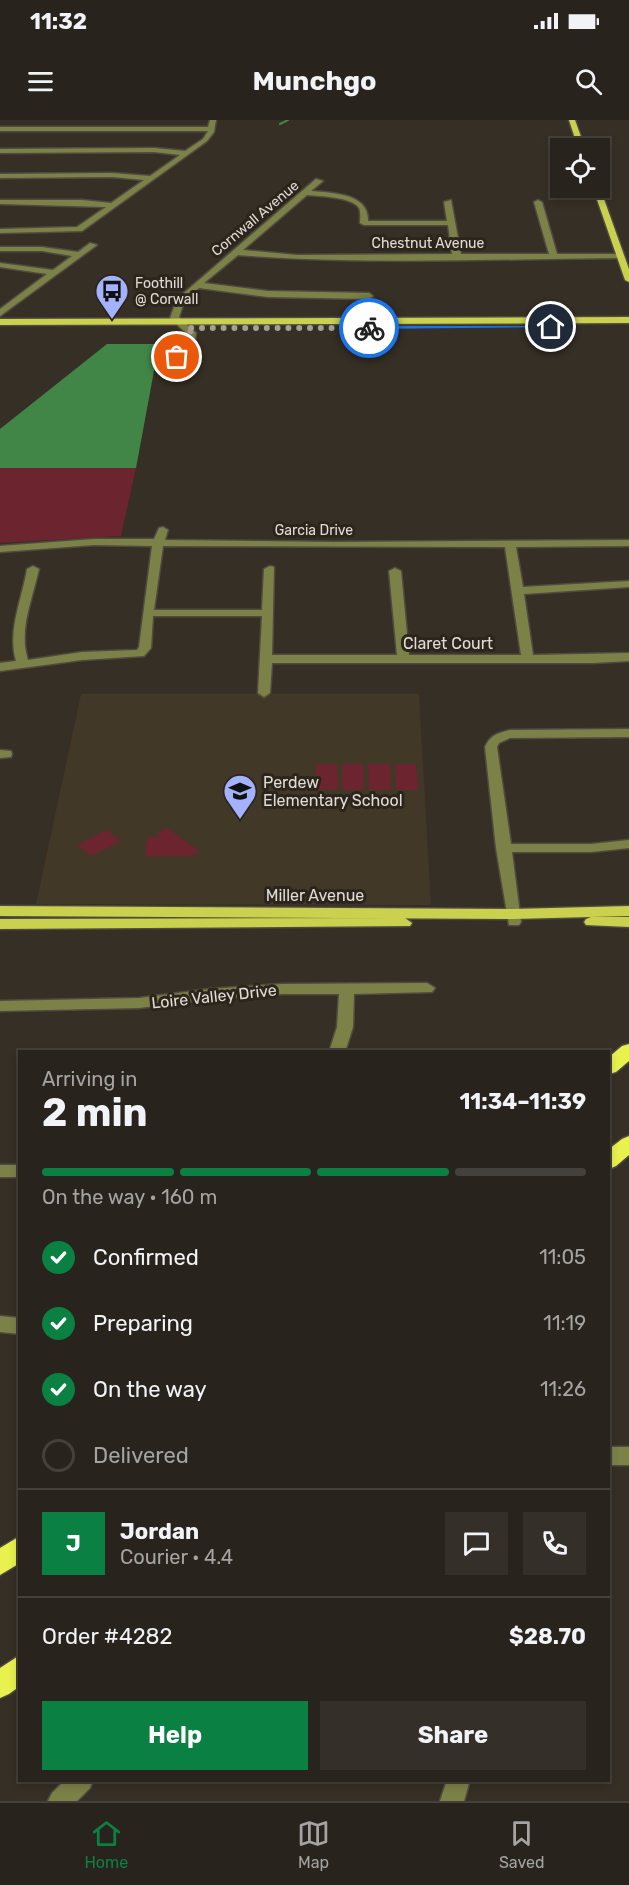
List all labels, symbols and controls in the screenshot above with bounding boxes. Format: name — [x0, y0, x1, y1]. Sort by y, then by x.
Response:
text: 11:32 — [30, 8, 87, 35]
icon: menu — [24, 65, 57, 98]
text: Munchgo — [252, 65, 377, 97]
icon: search — [572, 65, 605, 98]
map controls — [550, 138, 610, 198]
button: locate — [550, 138, 610, 198]
street label: Cornwall Avenue — [208, 177, 303, 260]
street label: Chestnut Avenue — [372, 235, 485, 252]
bus stop icon: Foothill @ Corwall — [94, 273, 130, 320]
place label: Foothill @ Corwall — [135, 275, 198, 308]
courier — [339, 298, 399, 358]
pin — [525, 301, 576, 352]
icon: home — [534, 310, 567, 343]
icon: bike — [353, 312, 386, 345]
pin — [151, 331, 202, 382]
icon: bag — [160, 340, 193, 373]
street label: Garcia Drive — [275, 522, 353, 539]
street label: Claret Court — [403, 634, 493, 653]
school or university icon: Perdew Elementary School — [222, 773, 258, 820]
place label: Perdew Elementary School — [263, 773, 403, 810]
street label: Miller Avenue — [266, 886, 364, 905]
street label: Loire Valley Drive — [150, 980, 278, 1013]
text: Arriving in — [42, 1067, 137, 1091]
text: 11:34–11:39 — [459, 1088, 586, 1115]
text: 2 min — [42, 1090, 148, 1136]
text: On the way · 160 m — [42, 1185, 217, 1209]
icon: check — [42, 1241, 75, 1274]
text: Confirmed — [93, 1244, 199, 1271]
text: 11:05 — [539, 1245, 586, 1269]
icon: check — [42, 1307, 75, 1340]
text: Preparing — [93, 1310, 193, 1337]
text: 11:19 — [543, 1311, 586, 1335]
icon: check — [42, 1373, 75, 1406]
text: On the way — [93, 1376, 207, 1403]
text: 11:26 — [540, 1377, 586, 1401]
text: Delivered — [93, 1442, 189, 1469]
button: chat — [445, 1512, 508, 1575]
button: phone — [523, 1512, 586, 1575]
text: Jordan — [120, 1518, 199, 1545]
text: J — [66, 1530, 81, 1557]
text: Courier · 4.4 — [120, 1545, 233, 1569]
text: Order #4282 — [42, 1623, 173, 1650]
text: $28.70 — [509, 1623, 586, 1650]
button: Help — [42, 1701, 308, 1770]
button: Share — [320, 1701, 586, 1770]
tab: Home — [84, 1817, 128, 1872]
tab: Map — [297, 1817, 330, 1872]
tab: Saved — [499, 1817, 545, 1872]

